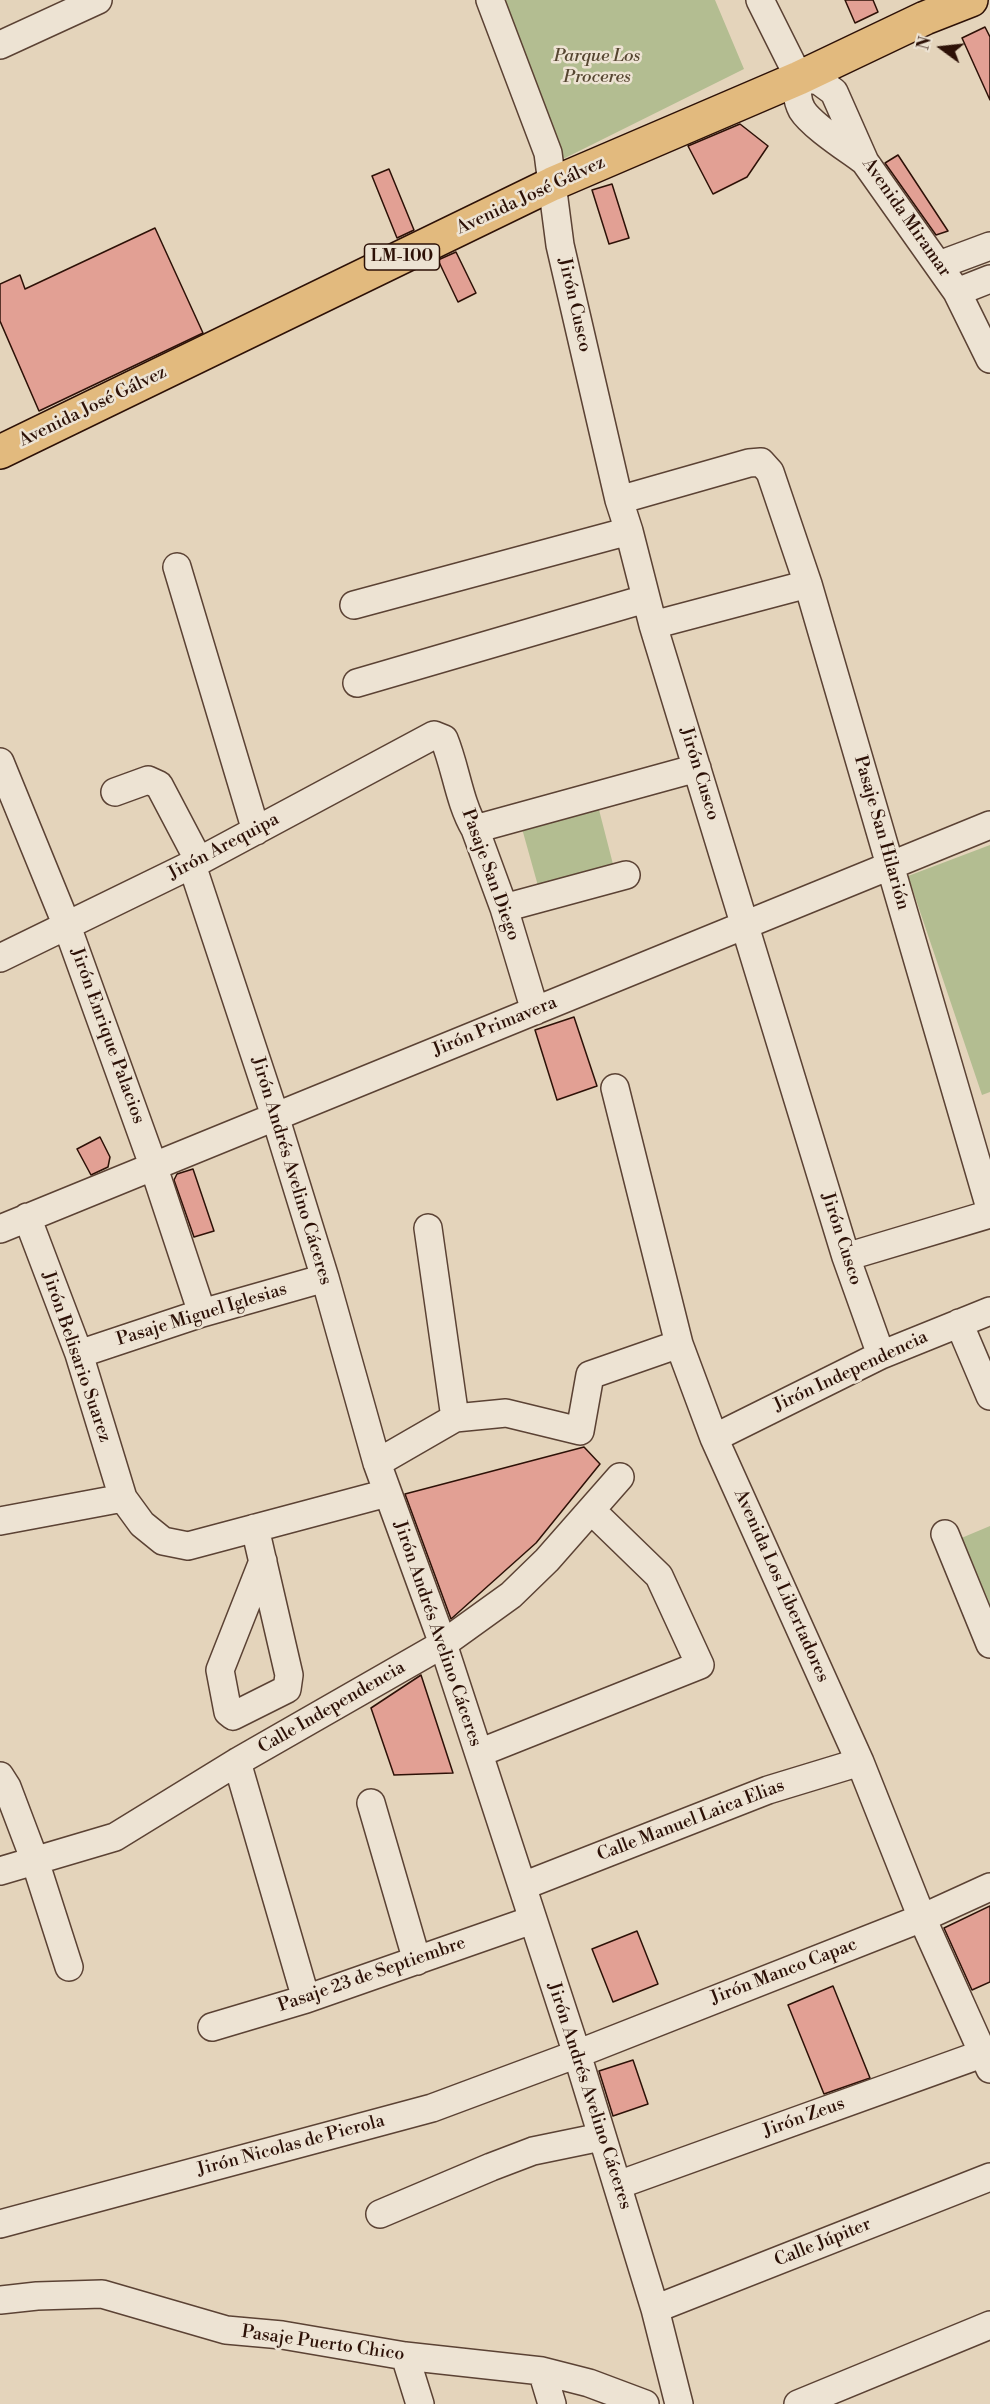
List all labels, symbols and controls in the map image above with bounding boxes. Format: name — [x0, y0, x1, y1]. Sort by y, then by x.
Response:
north arrow — [912, 18, 972, 78]
text: N — [913, 35, 936, 52]
park label: Parque Los Proceres — [554, 46, 640, 88]
street label: Avenida José Gálvez — [453, 152, 609, 240]
street label: Avenida Miramar — [857, 154, 955, 282]
road number: LM-100 — [364, 244, 440, 270]
street label: Jirón Cusco — [553, 256, 595, 354]
street label: Avenida José Gálvez — [16, 362, 170, 452]
street label: Jirón Cusco — [675, 725, 723, 823]
street label: Pasaje San Hilarión — [849, 753, 913, 913]
street label: Pasaje San Diego — [456, 806, 524, 944]
street label: Jirón Arequipa — [165, 809, 283, 885]
street label: Jirón Enrique Palacios — [65, 945, 149, 1127]
street label: Jirón Primavera — [430, 992, 560, 1062]
street label: Jirón Andrés Avelino Cáceres — [246, 1054, 336, 1288]
street label: Jirón Cusco — [816, 1190, 866, 1288]
street label: Jirón Belisario Suarez — [37, 1269, 115, 1445]
street label: Pasaje Miguel Iglesias — [114, 1279, 290, 1351]
street label: Jirón Independencia — [770, 1327, 932, 1417]
street label: Avenida Los Libertadores — [729, 1486, 833, 1686]
street label: Jirón Andrés Avelino Cáceres — [388, 1518, 486, 1750]
street label: Calle Independencia — [255, 1657, 409, 1759]
street label: Calle Manuel Laica Elias — [594, 1775, 788, 1867]
street label: Pasaje 23 de Septiembre — [275, 1933, 469, 2017]
street label: Jirón Manco Capac — [708, 1934, 860, 2010]
street label: Jirón Andrés Avelino Cáceres — [542, 1980, 636, 2212]
street label: Jirón Zeus — [760, 2093, 848, 2143]
street label: Jirón Nicolas de Pierola — [195, 2111, 387, 2181]
street label: Calle Júpiter — [772, 2214, 874, 2272]
street label: Pasaje Puerto Chico — [240, 2322, 406, 2366]

